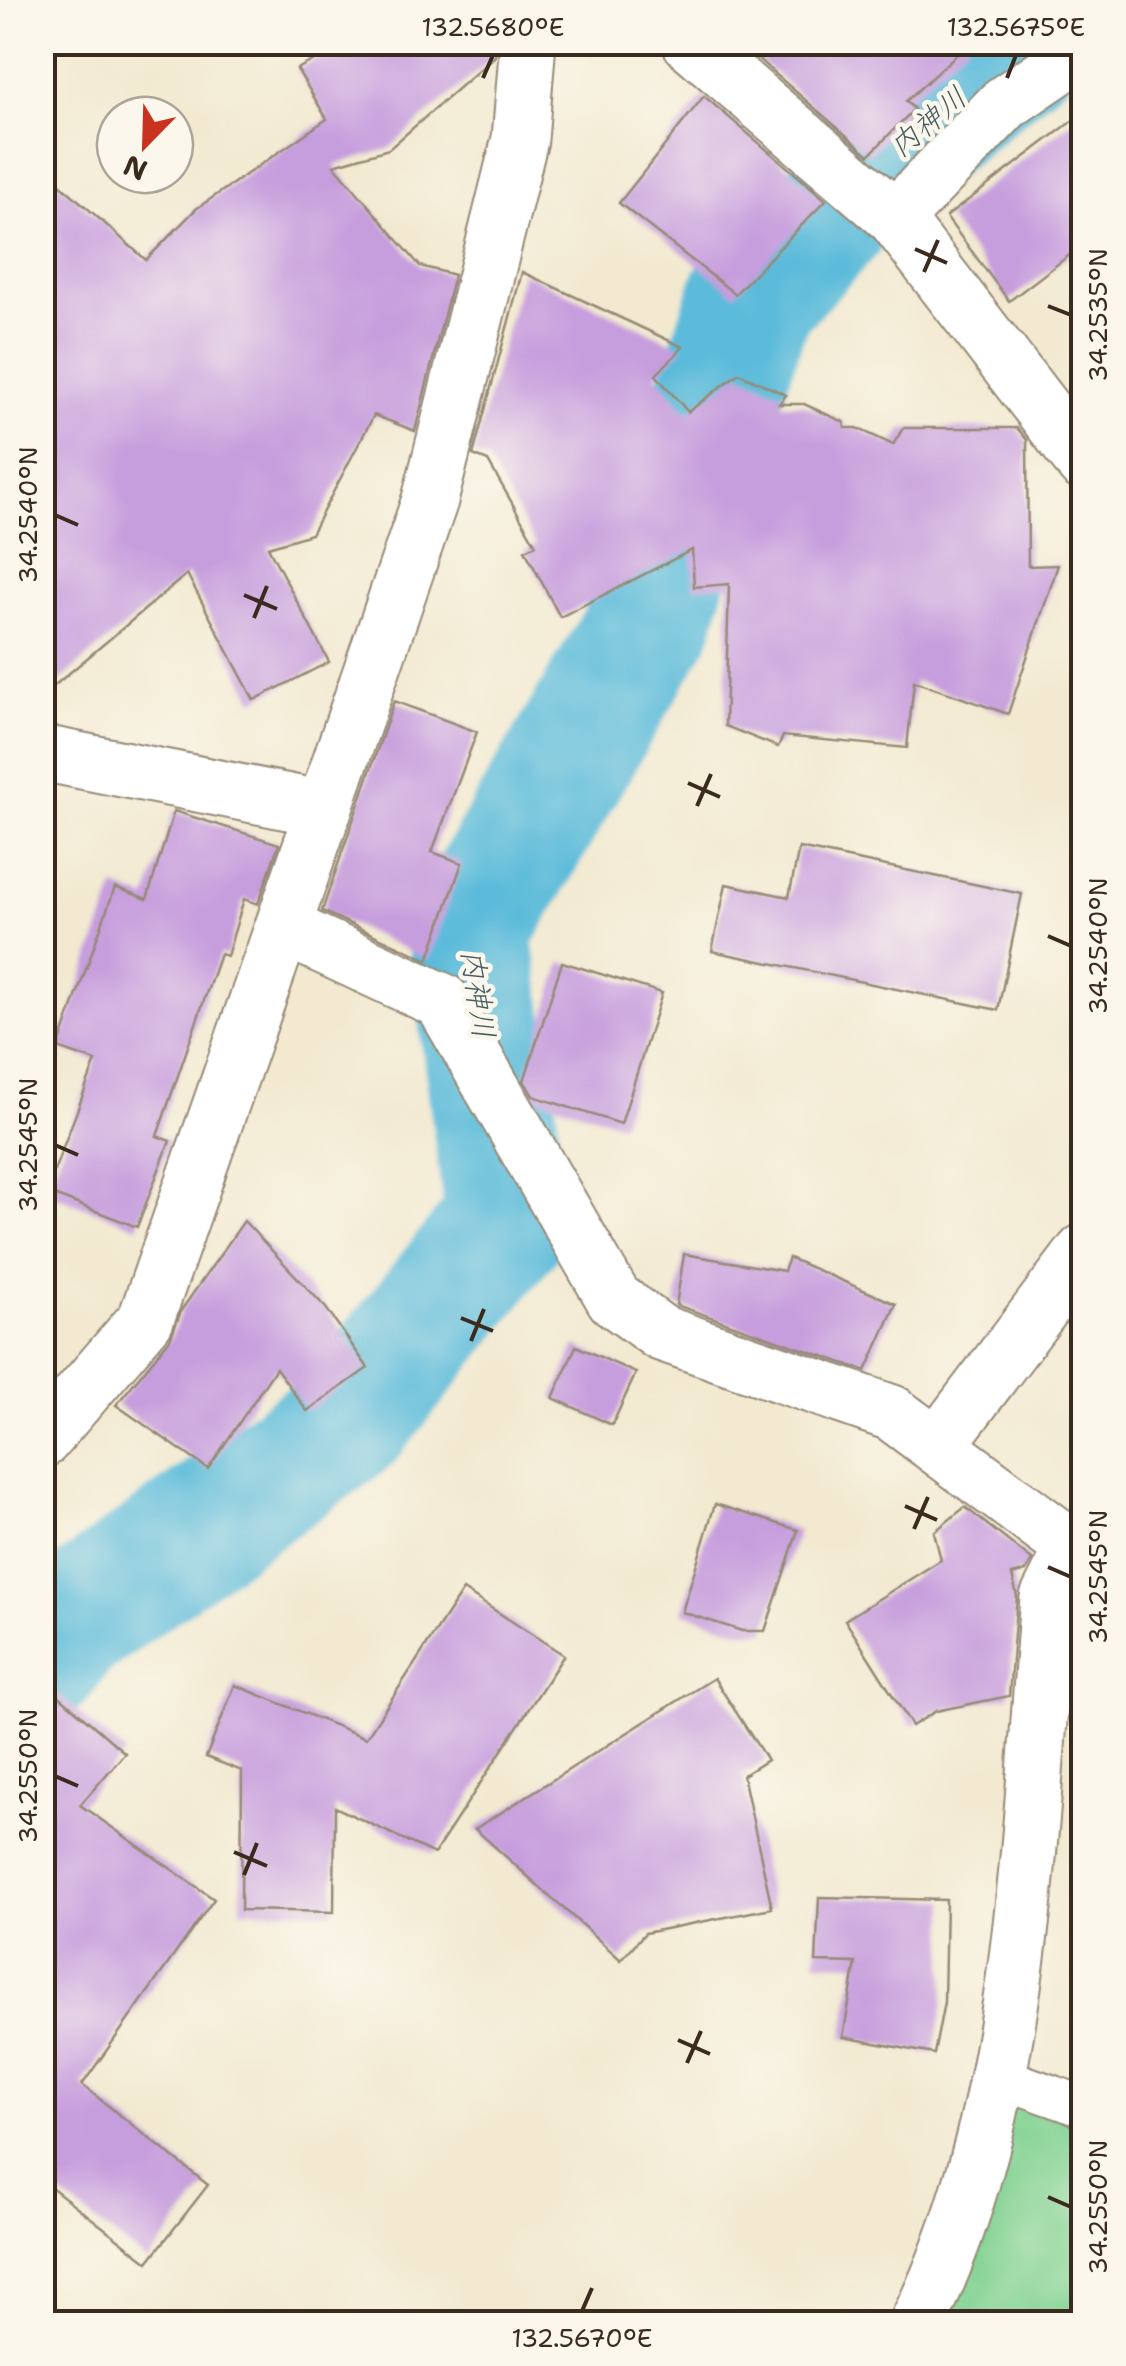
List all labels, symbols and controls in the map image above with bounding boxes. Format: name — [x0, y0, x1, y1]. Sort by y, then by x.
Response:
text: 132.5680°E — [422, 10, 564, 44]
text: 132.5675°E — [947, 10, 1085, 44]
water label: 内神川 — [880, 77, 975, 166]
north arrow — [95, 95, 195, 195]
text: N — [118, 146, 153, 190]
text: 34.2535°N — [1081, 248, 1115, 382]
text: 34.2540°N — [11, 446, 45, 584]
text: 34.2540°N — [1081, 877, 1115, 1015]
water label: 内神川 — [452, 947, 505, 1041]
text: 34.2545°N — [11, 1078, 45, 1212]
text: 34.2545°N — [1081, 1510, 1115, 1644]
text: 34.2550°N — [11, 1709, 45, 1843]
text: 34.2550°N — [1081, 2140, 1115, 2274]
text: 132.5670°E — [512, 2321, 652, 2355]

